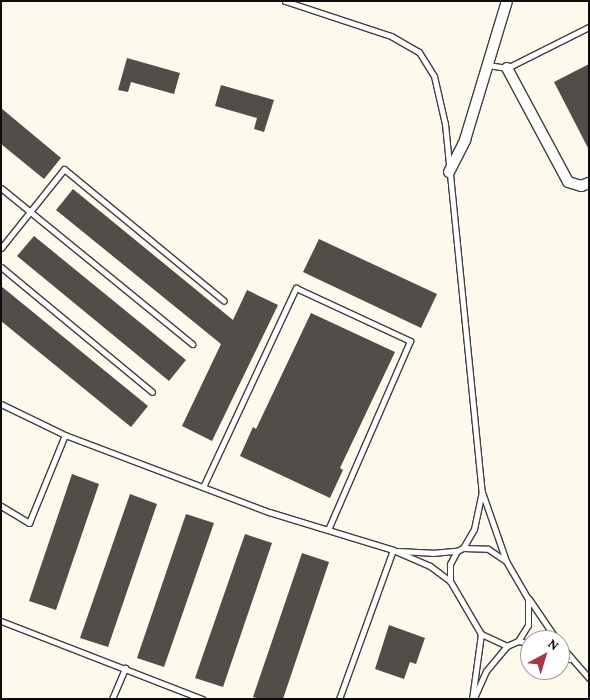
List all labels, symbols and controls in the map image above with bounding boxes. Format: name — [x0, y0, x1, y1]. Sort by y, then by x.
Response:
north arrow — [520, 630, 570, 680]
text: N — [545, 635, 563, 653]

